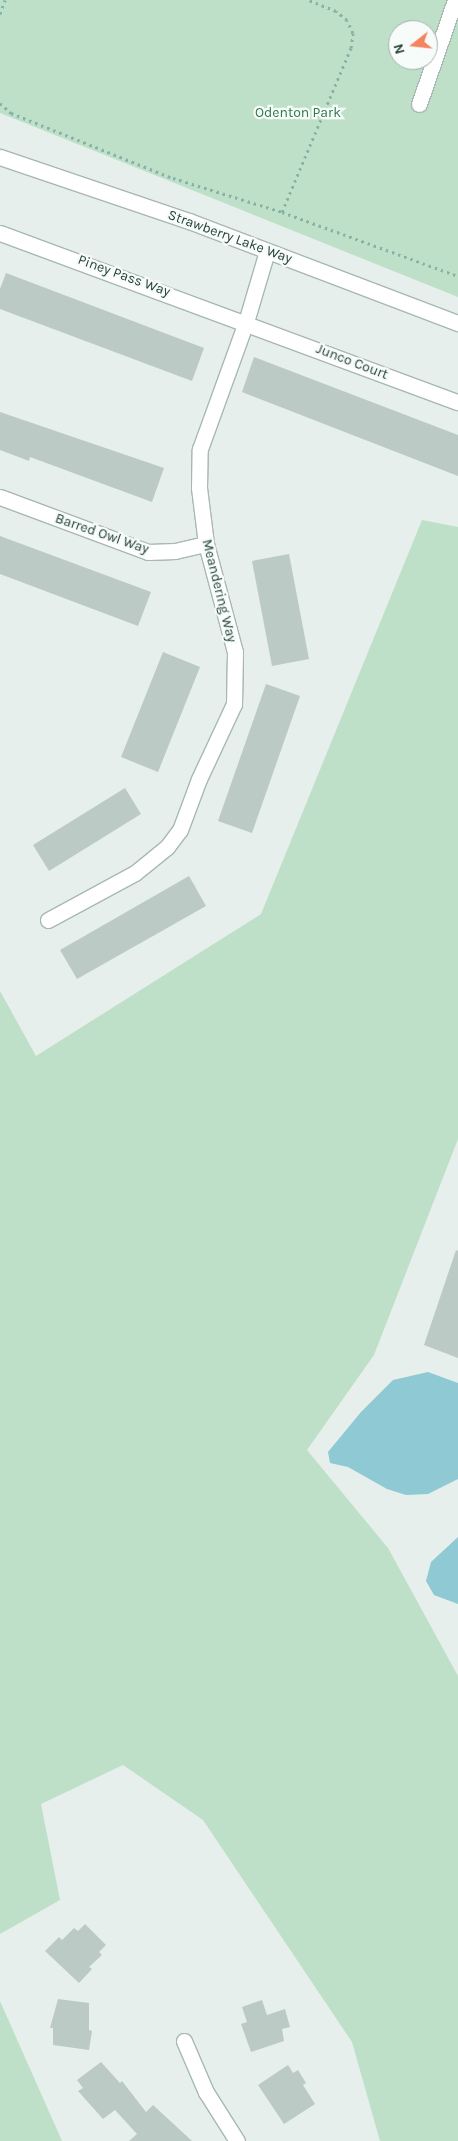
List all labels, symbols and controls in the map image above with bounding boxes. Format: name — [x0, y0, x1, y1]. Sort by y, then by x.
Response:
north arrow — [388, 20, 438, 70]
text: N — [390, 42, 409, 56]
park label: Odenton Park — [255, 105, 341, 121]
street label: Strawberry Lake Way — [166, 207, 294, 267]
street label: Piney Pass Way — [75, 251, 173, 301]
street label: Junco Court — [314, 341, 390, 383]
street label: Barred Owl Way — [53, 510, 151, 558]
street label: Meandering Way — [198, 538, 240, 644]

